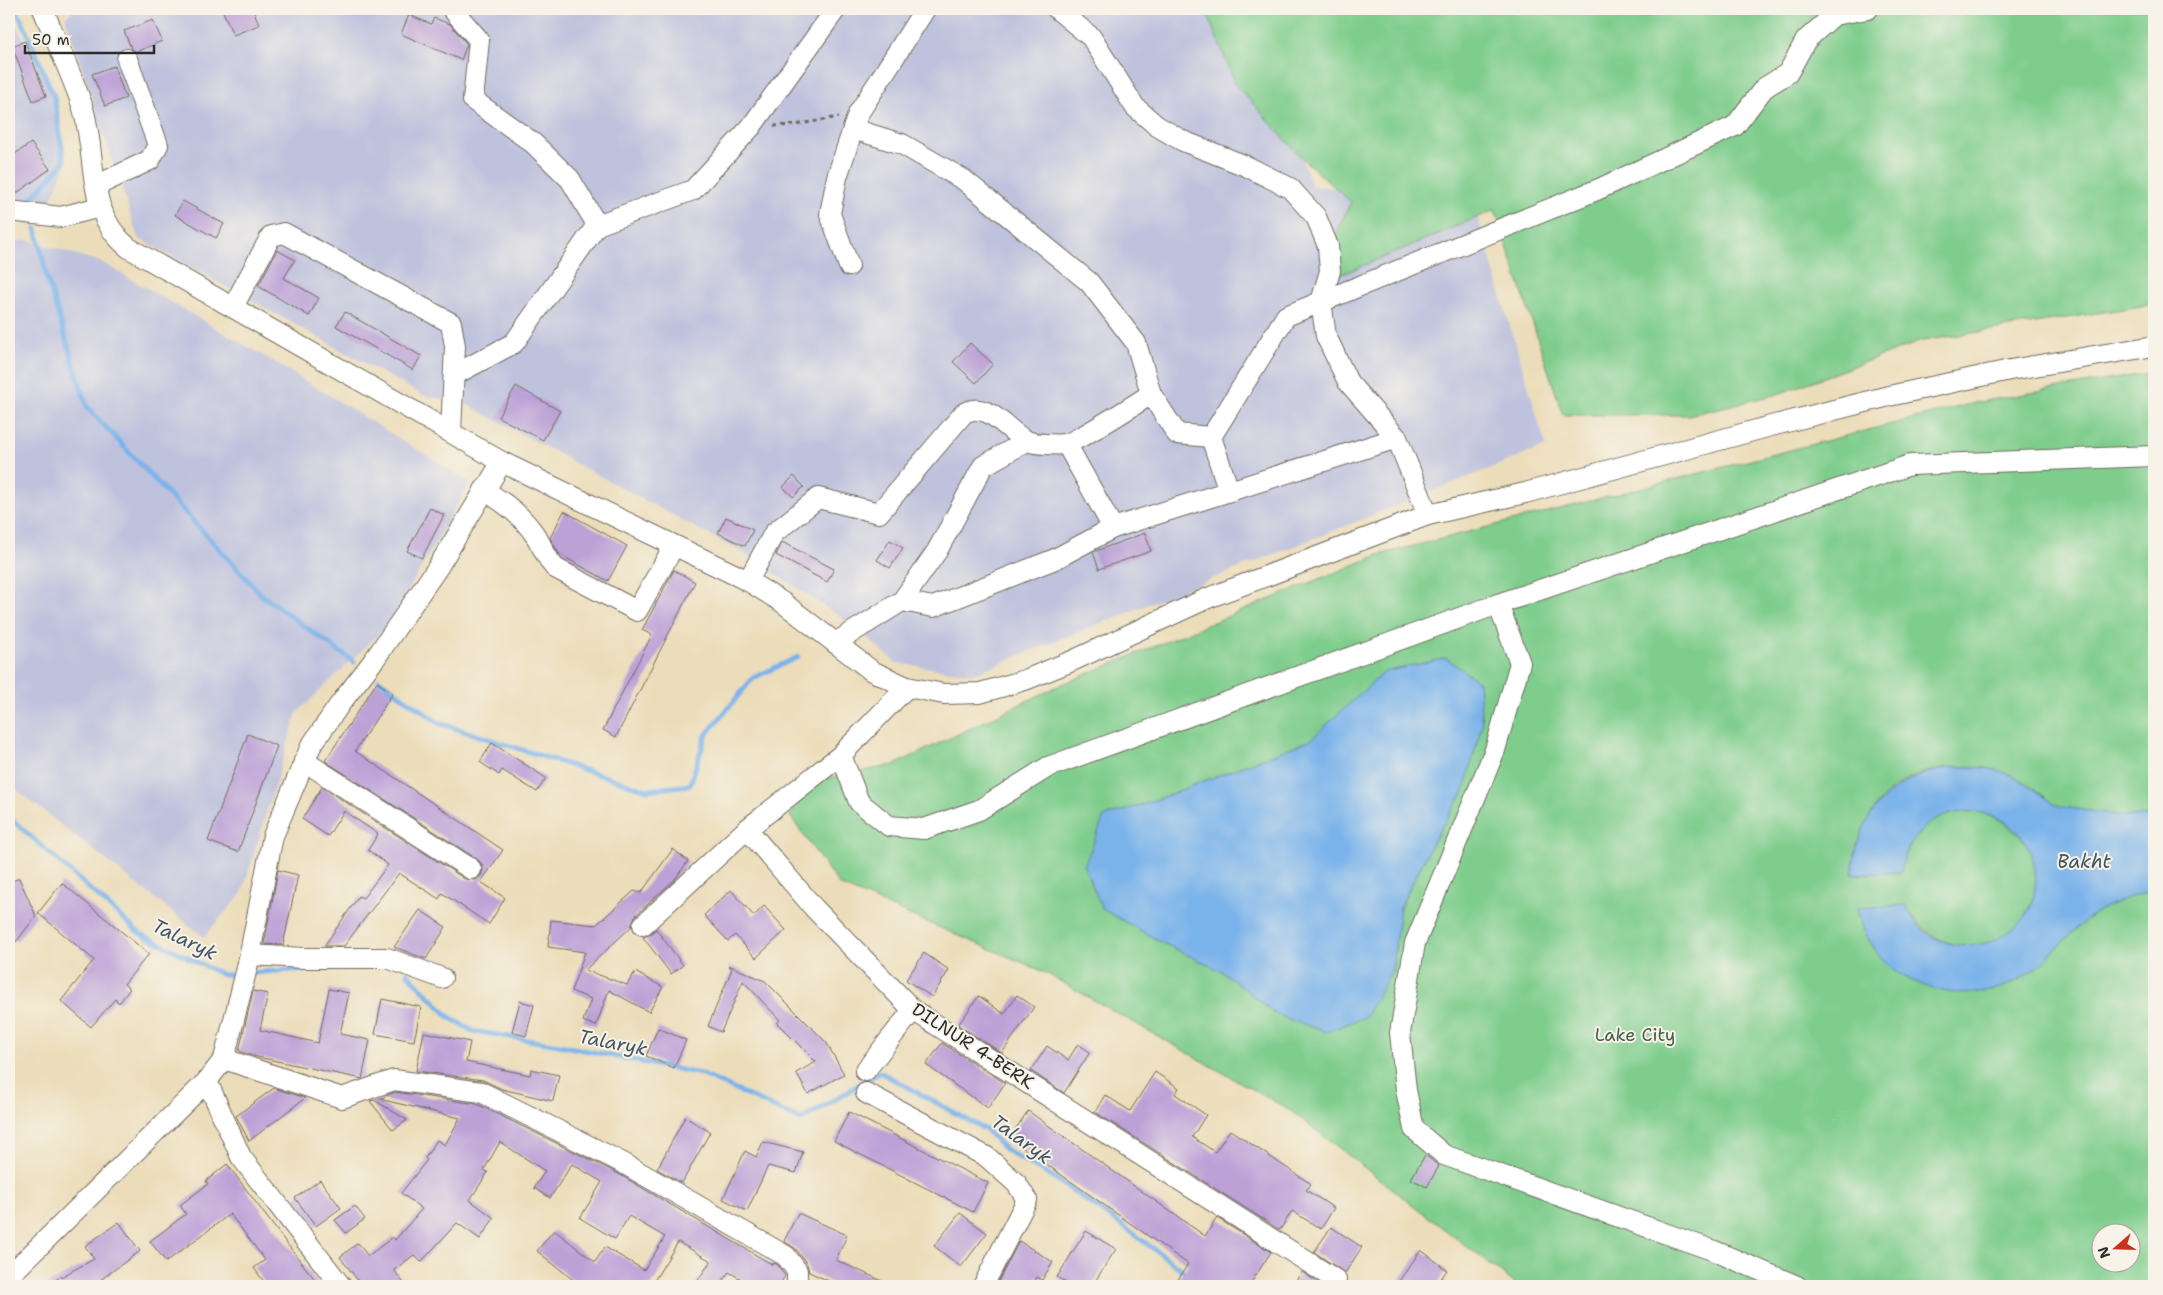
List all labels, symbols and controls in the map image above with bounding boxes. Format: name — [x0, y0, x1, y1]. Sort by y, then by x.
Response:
scale bar — [25, 22, 154, 54]
text: 50 m — [32, 30, 70, 50]
water label: Bakht — [2057, 849, 2111, 874]
water label: Talaryk — [148, 913, 221, 966]
street label: DILNUR 4-BERK — [907, 997, 1039, 1095]
park label: Lake City — [1595, 1023, 1675, 1047]
water label: Talaryk — [576, 1024, 649, 1061]
water label: Talaryk — [986, 1109, 1057, 1170]
north arrow — [2090, 1222, 2140, 1272]
text: N — [2093, 1244, 2114, 1261]

